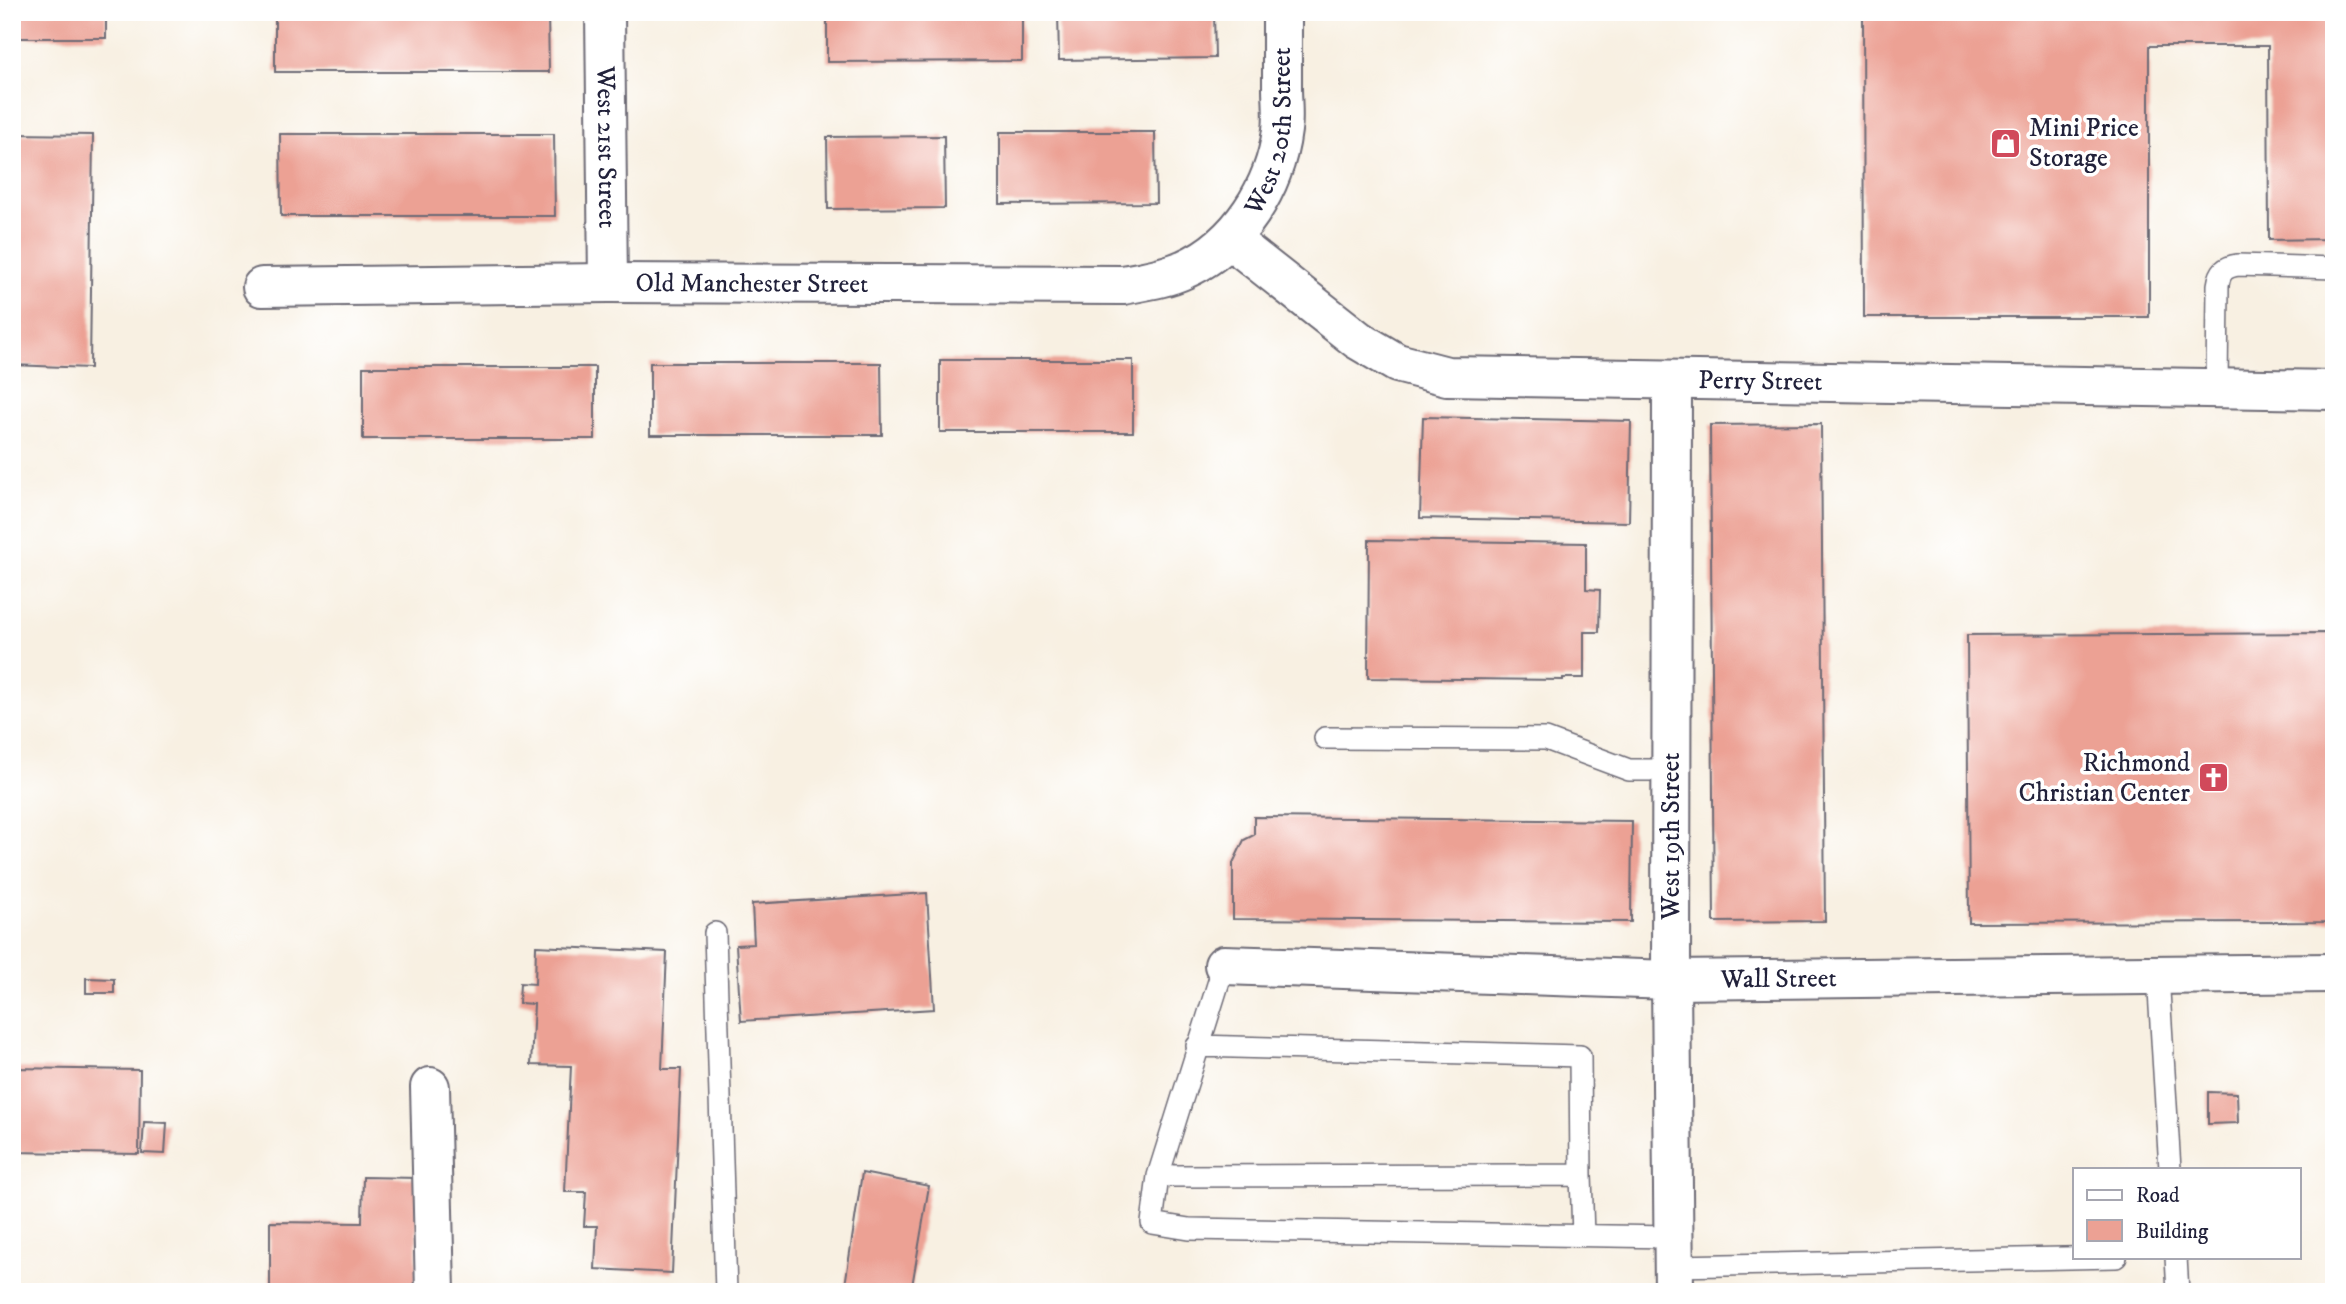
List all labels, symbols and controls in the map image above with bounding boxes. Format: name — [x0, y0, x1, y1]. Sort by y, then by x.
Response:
street label: West 20th Street — [1236, 47, 1300, 222]
street label: West 21st Street — [589, 65, 624, 228]
place label: Mini Price Storage — [2029, 112, 2139, 175]
shop icon: Mini Price Storage — [1989, 126, 2023, 160]
street label: Old Manchester Street — [635, 267, 869, 301]
street label: Perry Street — [1698, 363, 1823, 398]
place label: Richmond Christian Center — [2019, 747, 2190, 810]
street label: West 19th Street — [1655, 752, 1688, 921]
church icon: Richmond Christian Center — [2196, 761, 2230, 795]
street label: Wall Street — [1720, 962, 1837, 996]
legend — [2073, 1168, 2300, 1258]
text: Road — [2136, 1183, 2180, 1209]
text: Building — [2136, 1219, 2209, 1245]

